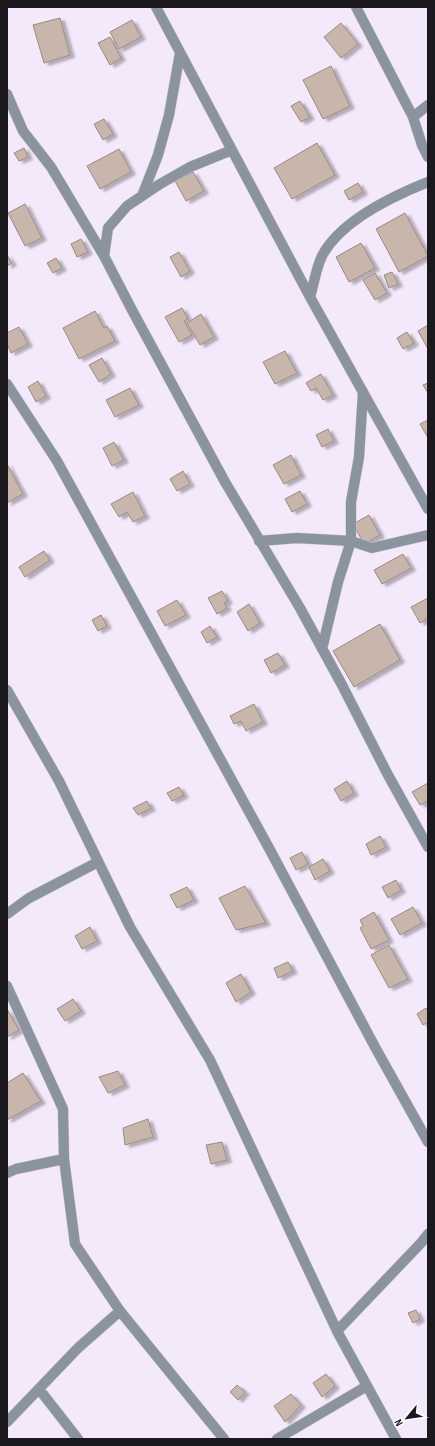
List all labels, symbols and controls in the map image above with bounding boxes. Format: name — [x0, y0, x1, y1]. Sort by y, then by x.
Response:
north arrow — [387, 1398, 427, 1438]
text: N — [392, 1417, 406, 1428]

